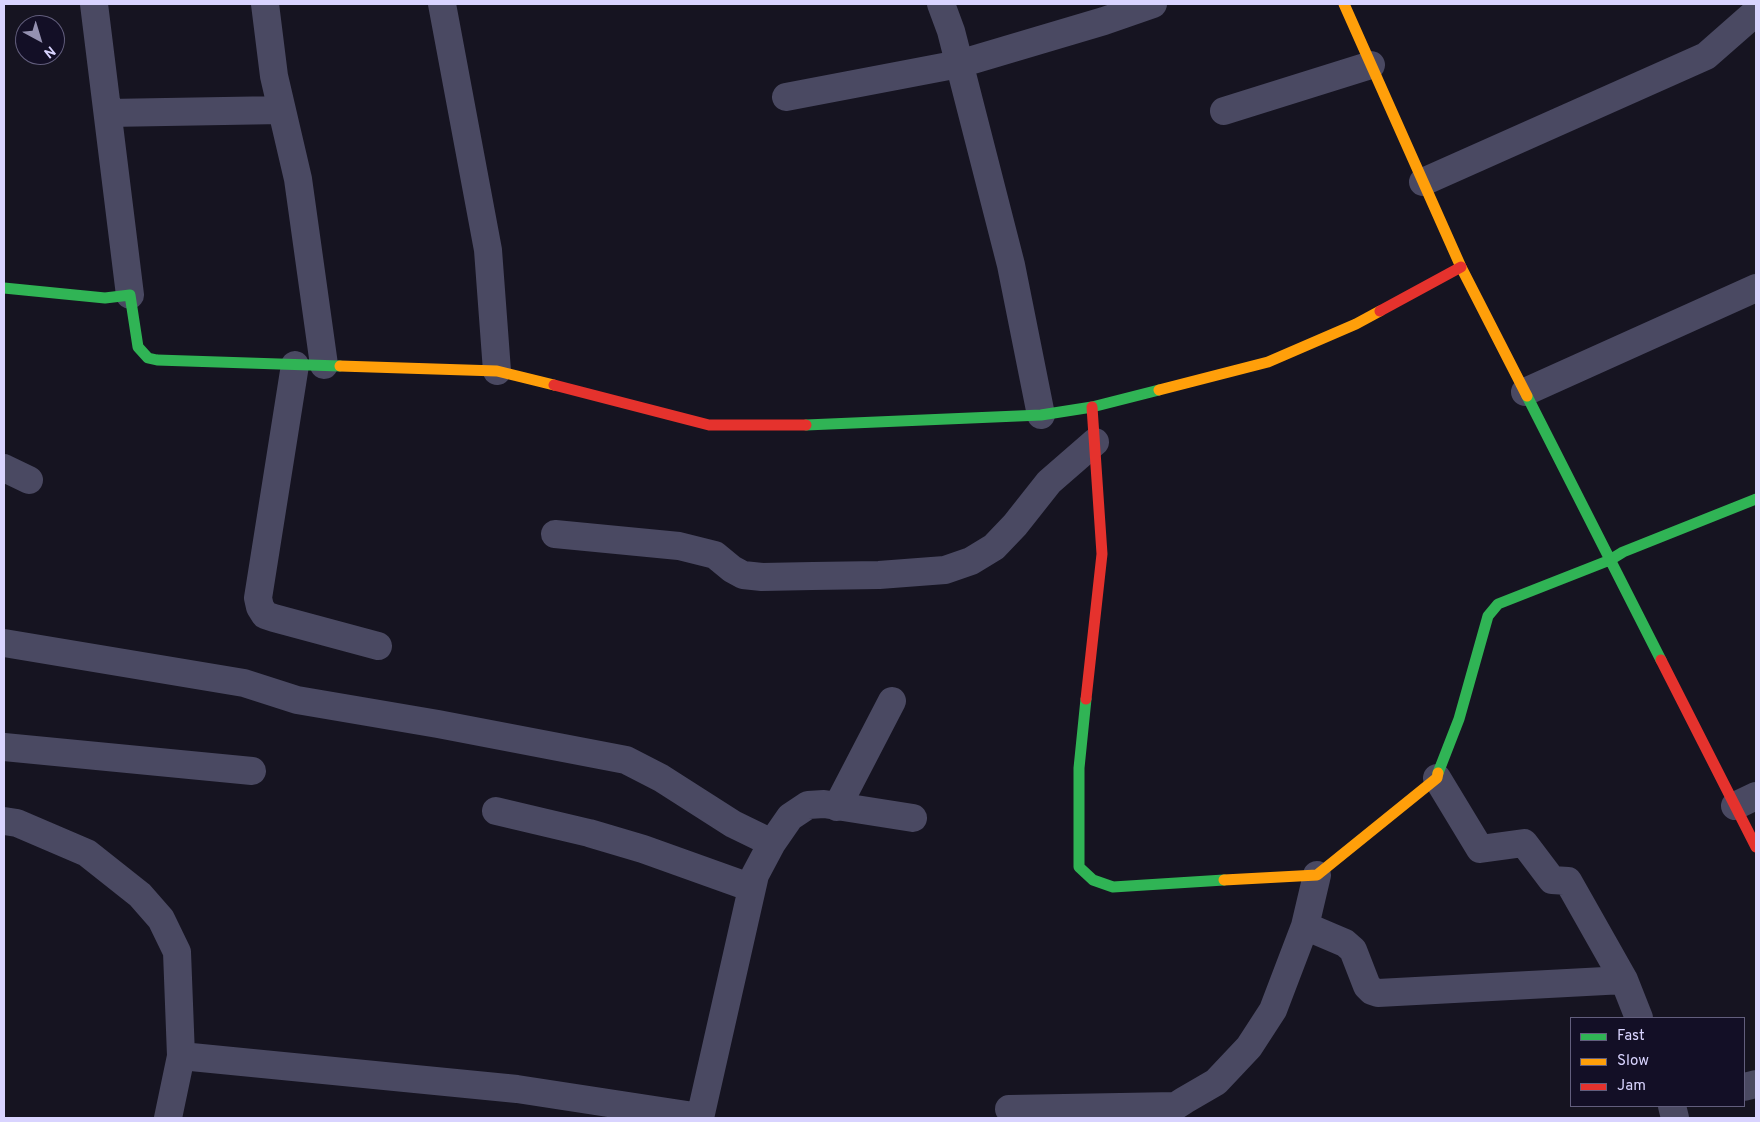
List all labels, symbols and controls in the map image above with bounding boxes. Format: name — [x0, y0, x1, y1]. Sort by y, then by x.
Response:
north arrow — [15, 15, 65, 65]
text: N — [40, 41, 58, 61]
legend — [1570, 1017, 1745, 1107]
text: Fast — [1617, 1027, 1645, 1046]
text: Slow — [1617, 1052, 1649, 1071]
text: Jam — [1617, 1077, 1646, 1096]

